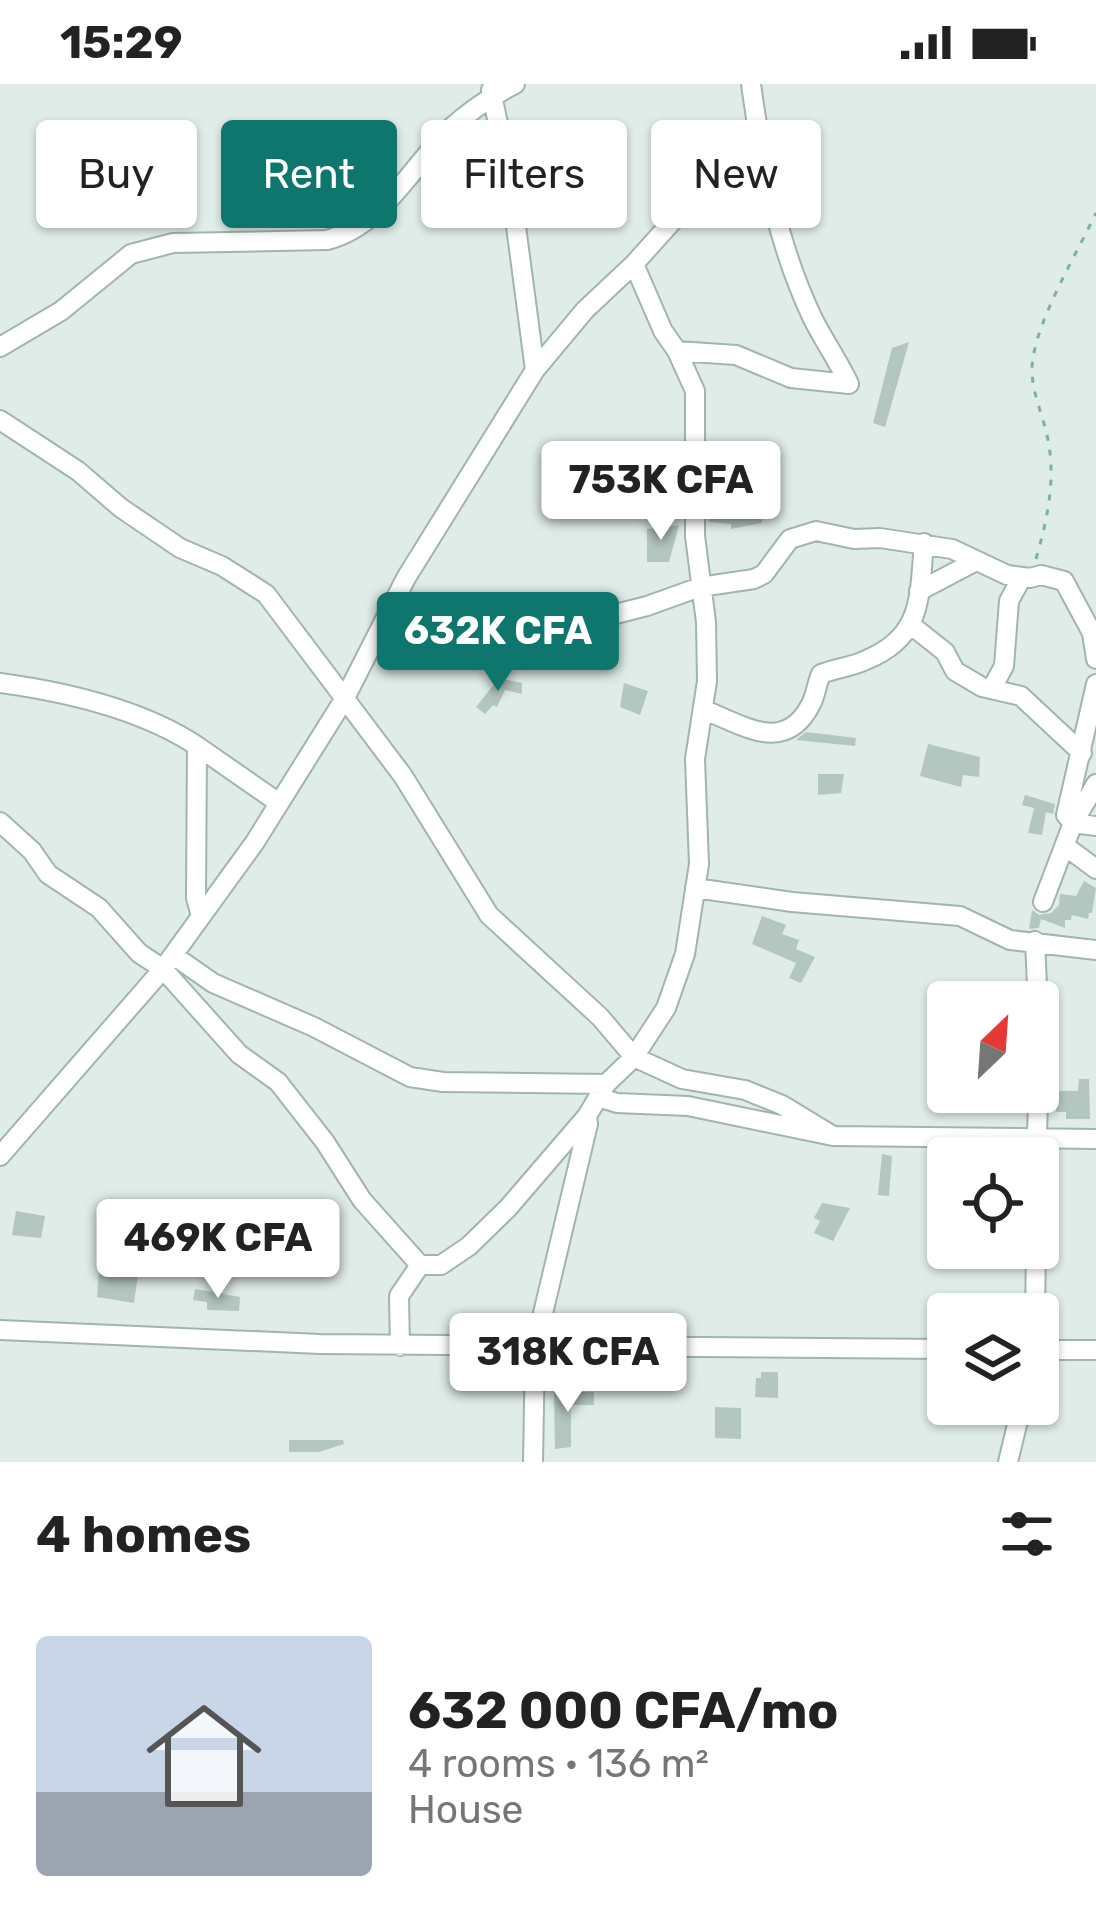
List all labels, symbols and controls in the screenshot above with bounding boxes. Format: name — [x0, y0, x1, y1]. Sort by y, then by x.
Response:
text: 15:29 — [60, 16, 183, 69]
chip: Buy — [36, 120, 197, 228]
chip: Rent — [221, 120, 397, 228]
chip: Filters — [421, 120, 627, 228]
chip: New — [651, 120, 821, 228]
pin: 753K CFA — [537, 441, 785, 543]
text: 753K CFA — [568, 457, 754, 503]
pin: 632K CFA — [374, 592, 622, 694]
text: 632K CFA — [404, 608, 592, 654]
north arrow — [927, 981, 1059, 1113]
map controls — [927, 981, 1059, 1425]
button: locate — [927, 1137, 1059, 1269]
pin: 469K CFA — [94, 1199, 342, 1301]
text: 469K CFA — [124, 1215, 312, 1261]
button: layers — [927, 1293, 1059, 1425]
pin: 318K CFA — [444, 1313, 692, 1415]
text: 318K CFA — [477, 1329, 659, 1375]
icon: filters — [994, 1501, 1060, 1567]
text: 4 homes — [36, 1504, 251, 1565]
text: 632 000 CFA/mo — [408, 1680, 839, 1741]
icon: home — [132, 1684, 276, 1828]
text: 4 rooms · 136 m² — [408, 1741, 709, 1787]
text: House — [408, 1787, 523, 1833]

